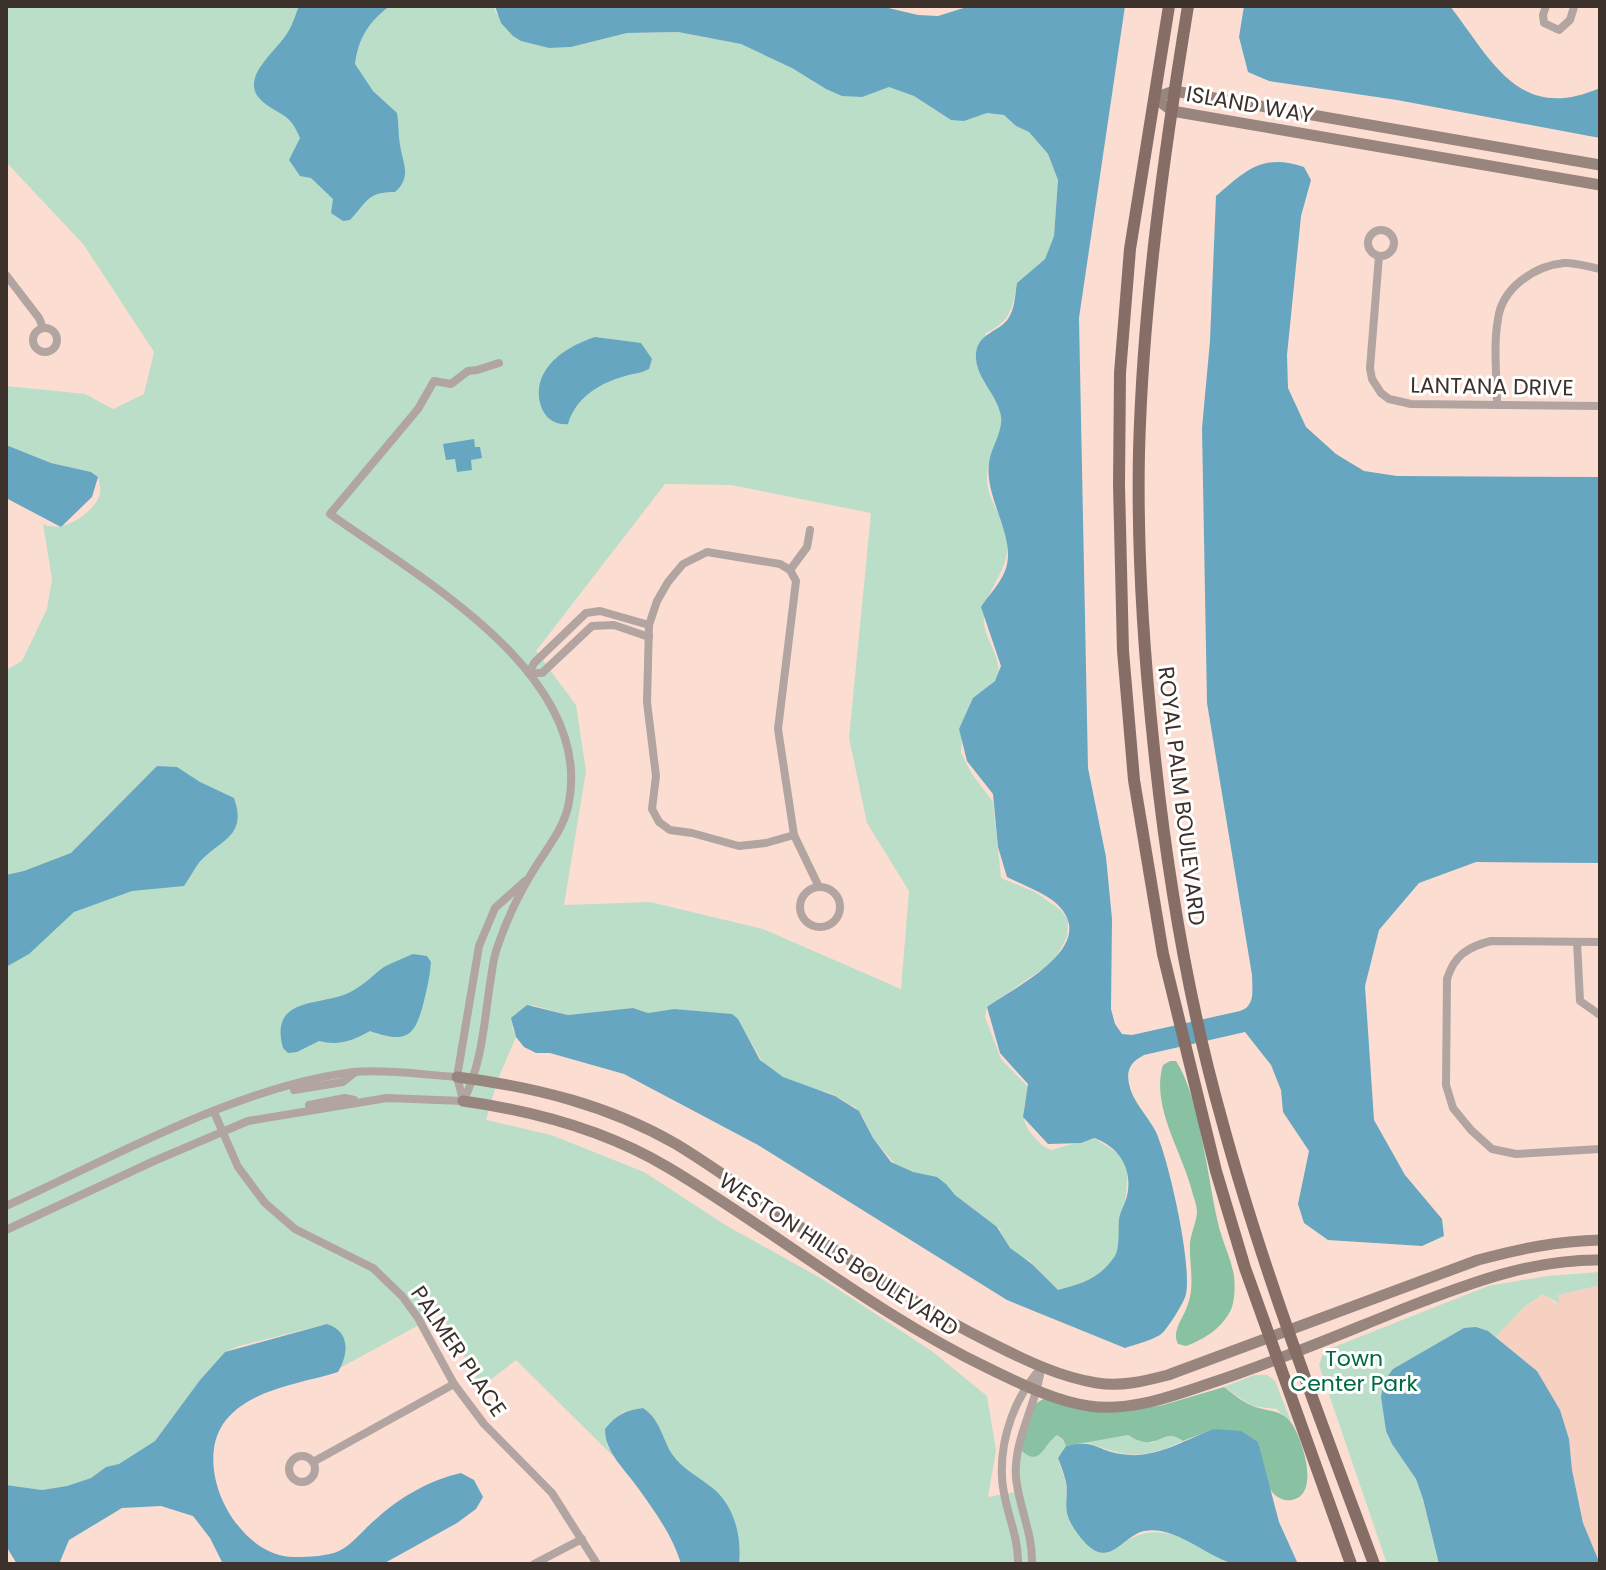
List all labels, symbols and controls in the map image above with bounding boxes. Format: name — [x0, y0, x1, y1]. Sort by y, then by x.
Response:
street label: ISLAND WAY — [1184, 78, 1316, 131]
street label: LANTANA DRIVE — [1410, 370, 1574, 403]
street label: ROYAL PALM BOULEVARD — [1150, 665, 1213, 927]
street label: WESTON HILLS BOULEVARD — [713, 1165, 964, 1344]
street label: PALMER PLACE — [403, 1280, 514, 1423]
park label: Town Center Park — [1290, 1343, 1418, 1399]

